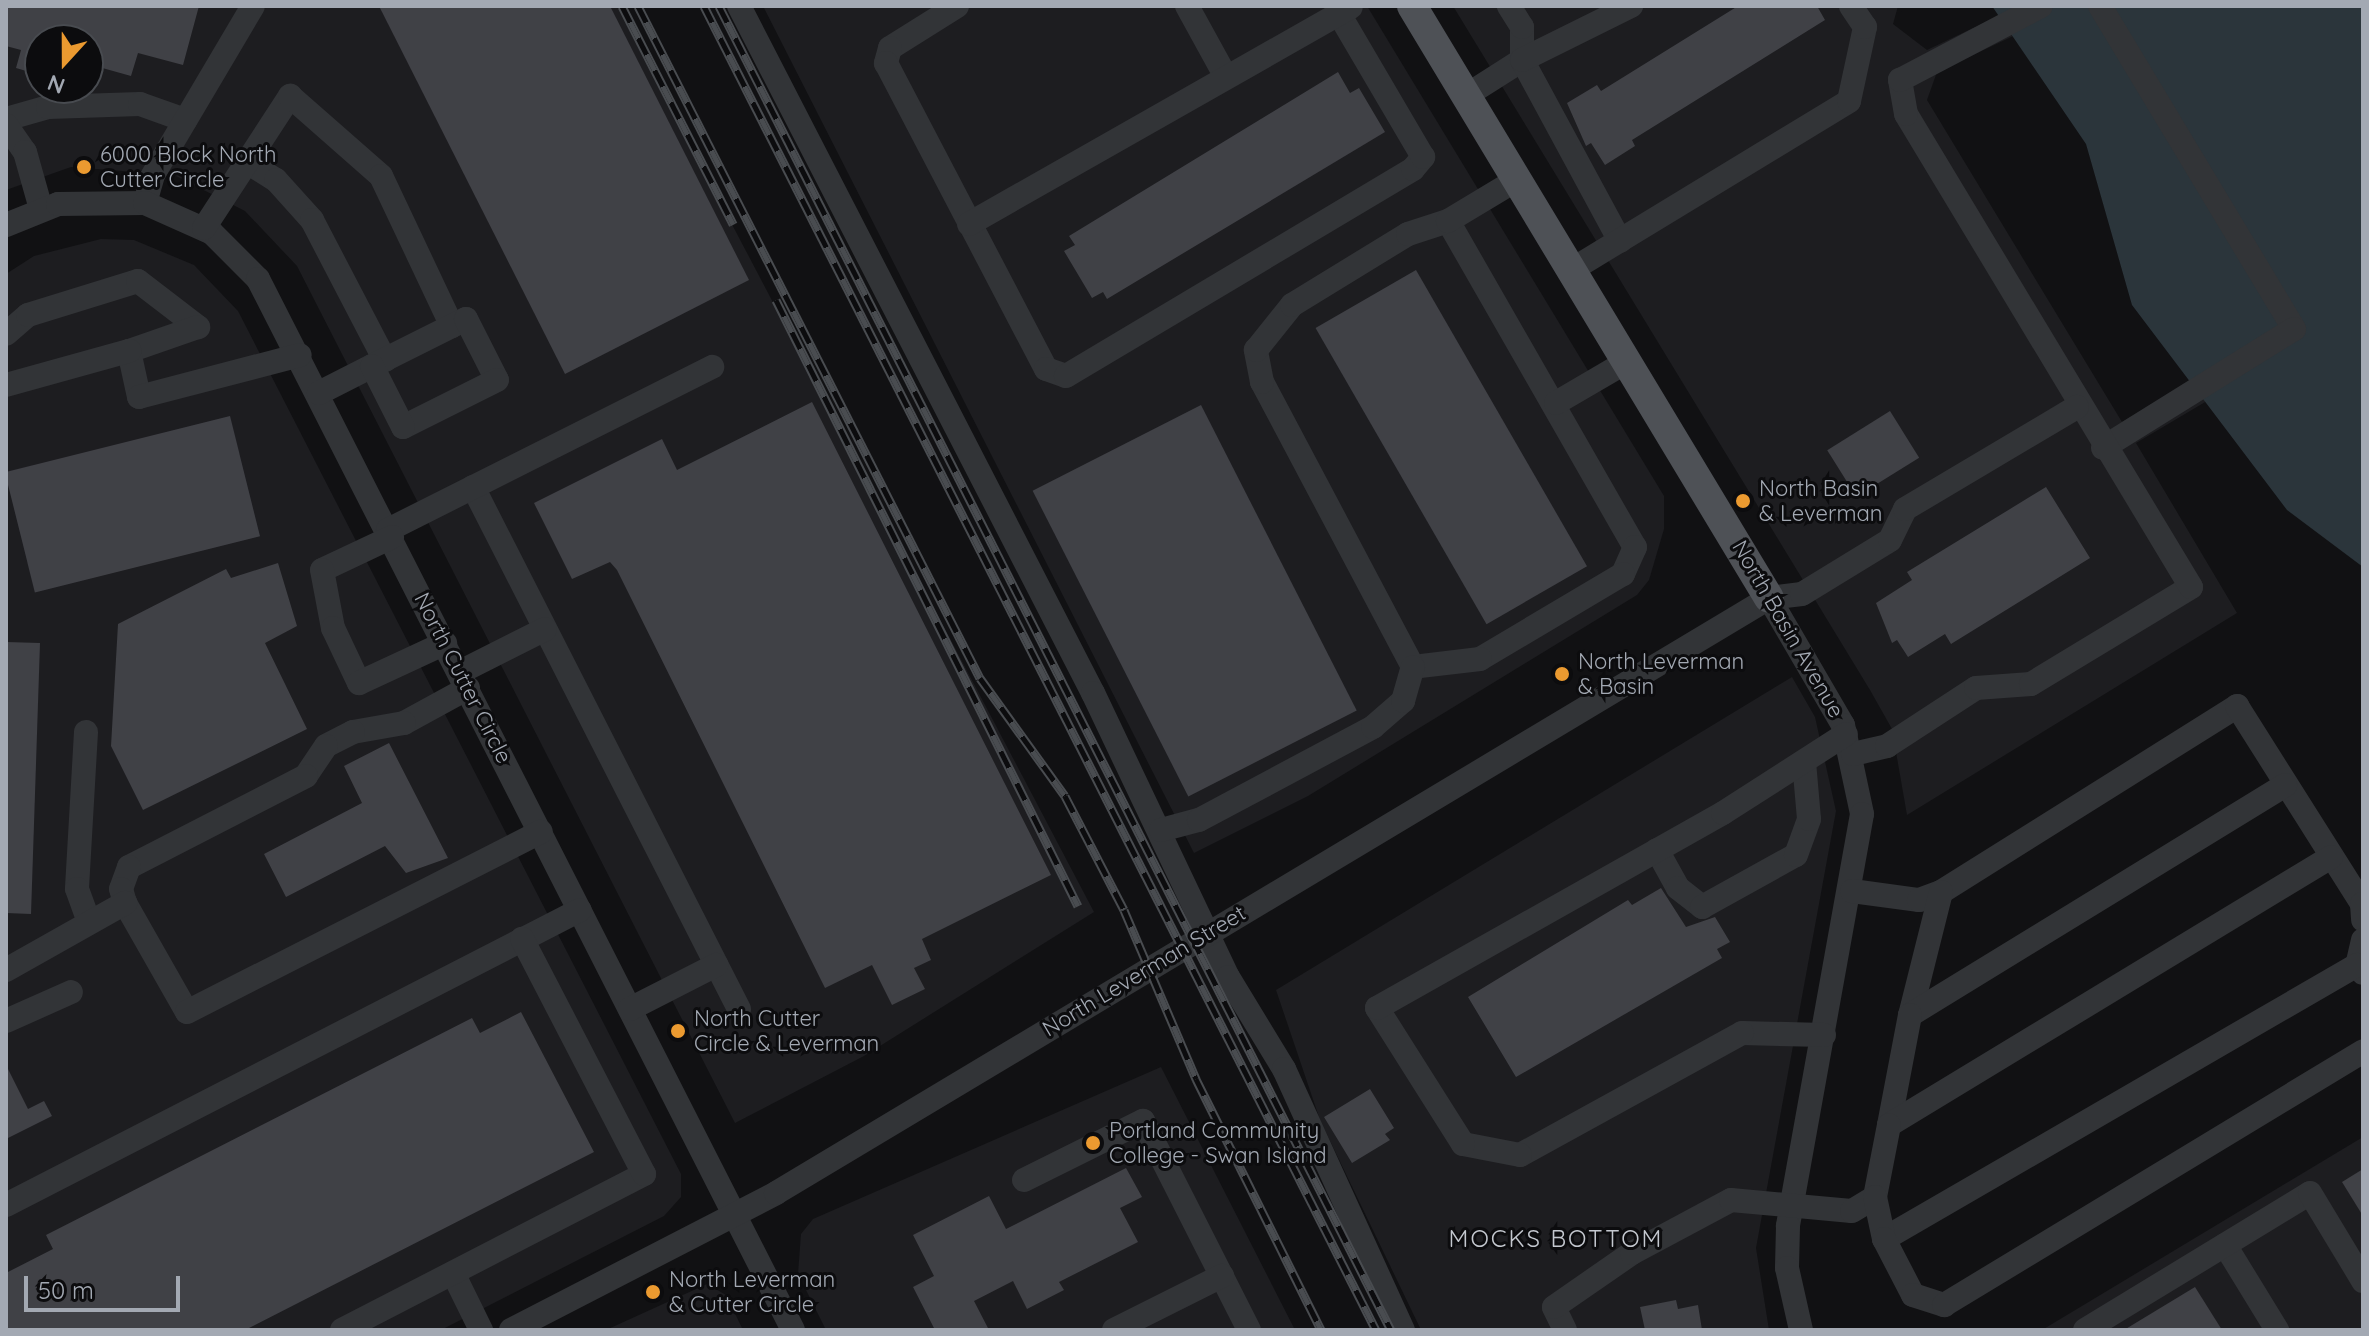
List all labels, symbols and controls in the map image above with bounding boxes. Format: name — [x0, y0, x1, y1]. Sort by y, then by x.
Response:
north arrow — [24, 24, 104, 104]
text: N — [44, 69, 69, 101]
place label: 6000 Block North Cutter Circle — [100, 141, 276, 192]
marker: 6000 Block North Cutter Circle — [75, 158, 93, 176]
place label: North Basin & Leverman — [1759, 475, 1883, 526]
marker: North Basin & Leverman — [1734, 492, 1752, 510]
street label: North Basin Avenue — [1726, 536, 1850, 722]
street label: North Cutter Circle — [409, 588, 517, 768]
place label: North Leverman & Basin — [1578, 648, 1744, 700]
marker: North Leverman & Basin — [1553, 665, 1571, 683]
street label: North Leverman Street — [1038, 900, 1250, 1042]
place label: North Cutter Circle & Leverman — [694, 1005, 879, 1056]
marker: North Cutter Circle & Leverman — [669, 1022, 687, 1040]
place label: Portland Community College - Swan Island — [1109, 1117, 1326, 1168]
marker: Portland Community College - Swan Island — [1084, 1134, 1102, 1152]
district label: MOCKS BOTTOM — [1449, 1225, 1663, 1253]
scale bar — [28, 1260, 184, 1310]
place label: North Leverman & Cutter Circle — [669, 1266, 835, 1318]
text: 50 m — [38, 1275, 94, 1305]
marker: North Leverman & Cutter Circle — [644, 1283, 662, 1301]

